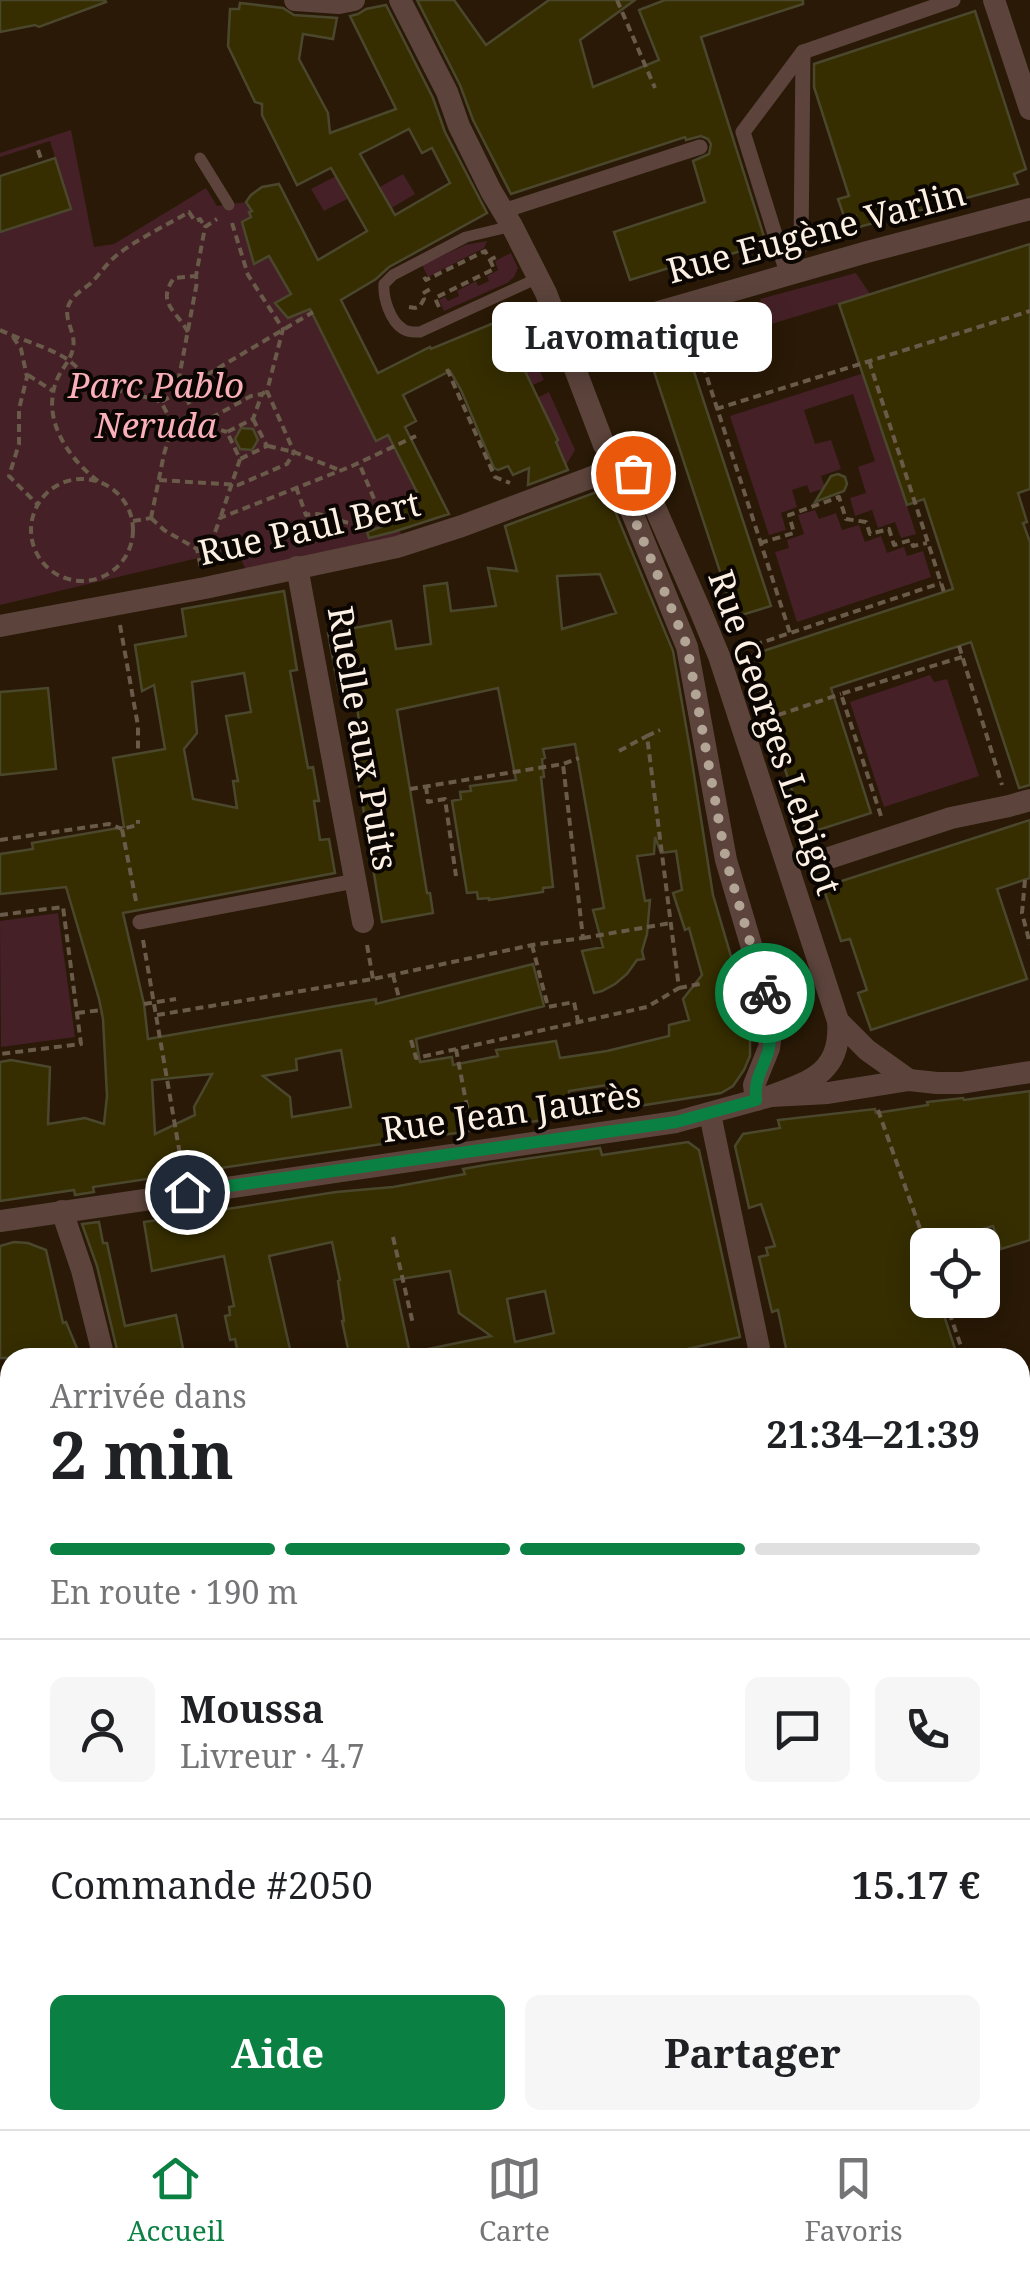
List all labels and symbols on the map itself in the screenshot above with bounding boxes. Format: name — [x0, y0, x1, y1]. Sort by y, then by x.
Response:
street label: Rue Eugène Varlin — [661, 169, 971, 293]
callout: Lavomatique — [493, 303, 773, 373]
park label: Parc Pablo Neruda — [67, 361, 244, 448]
pin — [591, 431, 676, 516]
street label: Rue Paul Bert — [193, 479, 425, 575]
street label: Rue Georges Lebigot — [698, 563, 854, 901]
street label: Ruelle aux Puits — [318, 602, 410, 874]
courier — [715, 943, 815, 1043]
street label: Rue Jean Jaurès — [378, 1070, 644, 1152]
pin — [145, 1150, 230, 1235]

